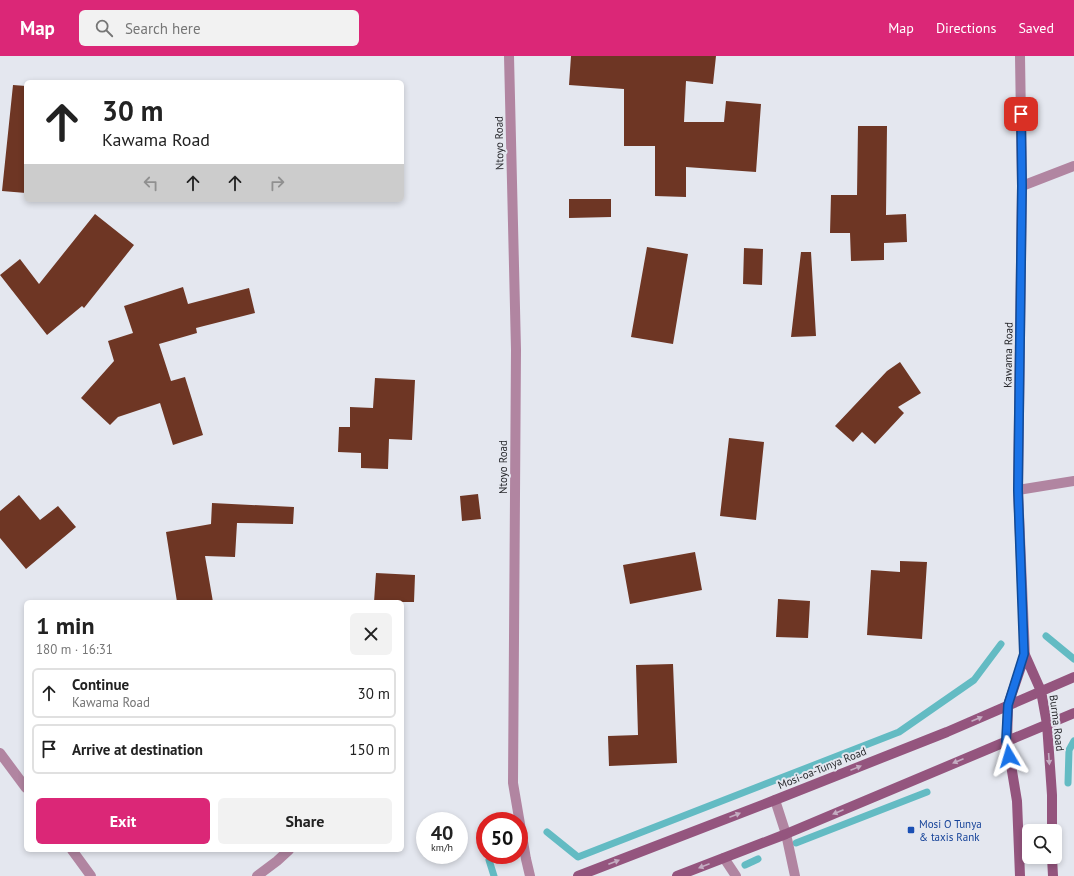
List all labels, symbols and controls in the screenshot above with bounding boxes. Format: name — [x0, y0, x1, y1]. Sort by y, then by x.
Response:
search box — [79, 10, 359, 46]
text: Map — [20, 16, 55, 40]
icon: search — [93, 17, 115, 39]
text: Search here — [125, 19, 201, 38]
text: Map — [888, 19, 914, 37]
text: Directions — [936, 19, 996, 37]
text: Saved — [1018, 19, 1054, 37]
text: 30 m — [102, 92, 163, 129]
icon: ahead — [36, 96, 88, 148]
pin — [1004, 97, 1038, 131]
icon: arrive — [1010, 103, 1032, 125]
street label: Ntoyo Road — [492, 116, 506, 170]
text: Kawama Road — [102, 128, 210, 151]
icon: left — [140, 172, 162, 194]
icon: ahead — [182, 172, 204, 194]
icon: ahead — [224, 172, 246, 194]
icon: right — [266, 172, 288, 194]
street label: Kawama Road — [1000, 322, 1016, 388]
street label: Ntoyo Road — [496, 440, 510, 494]
text: 1 min — [36, 610, 95, 641]
button: close — [350, 613, 392, 655]
text: 180 m · 16:31 — [36, 641, 113, 658]
text: Continue — [72, 675, 129, 694]
icon: ahead — [38, 682, 60, 704]
text: 30 m — [357, 684, 390, 703]
text: Kawama Road — [72, 694, 150, 711]
street label: Burma Road — [1047, 694, 1067, 752]
one-way arrow — [971, 716, 982, 722]
position arrow — [988, 735, 1030, 777]
icon: arrive — [38, 738, 60, 760]
text: Arrive at destination — [72, 740, 203, 759]
text: 150 m — [349, 740, 390, 759]
street label: Mosi-oa-Tunya Road — [776, 744, 868, 792]
one-way arrow — [1046, 753, 1053, 765]
one-way arrow — [952, 758, 963, 764]
one-way arrow — [851, 764, 863, 770]
button: Exit — [36, 798, 210, 844]
button: Share — [218, 798, 392, 844]
one-way arrow — [832, 809, 843, 815]
speed limit sign: 50 — [476, 812, 528, 864]
one-way arrow — [730, 812, 742, 818]
place label: Mosi O Tunya & taxis Rank — [919, 817, 982, 844]
text: 40 — [431, 820, 453, 846]
map controls — [1022, 824, 1062, 864]
button: search — [1022, 824, 1062, 864]
marker: Mosi O Tunya & taxis Rank — [906, 825, 916, 835]
text: km/h — [431, 841, 453, 854]
one-way arrow — [609, 858, 621, 864]
one-way arrow — [698, 863, 710, 869]

